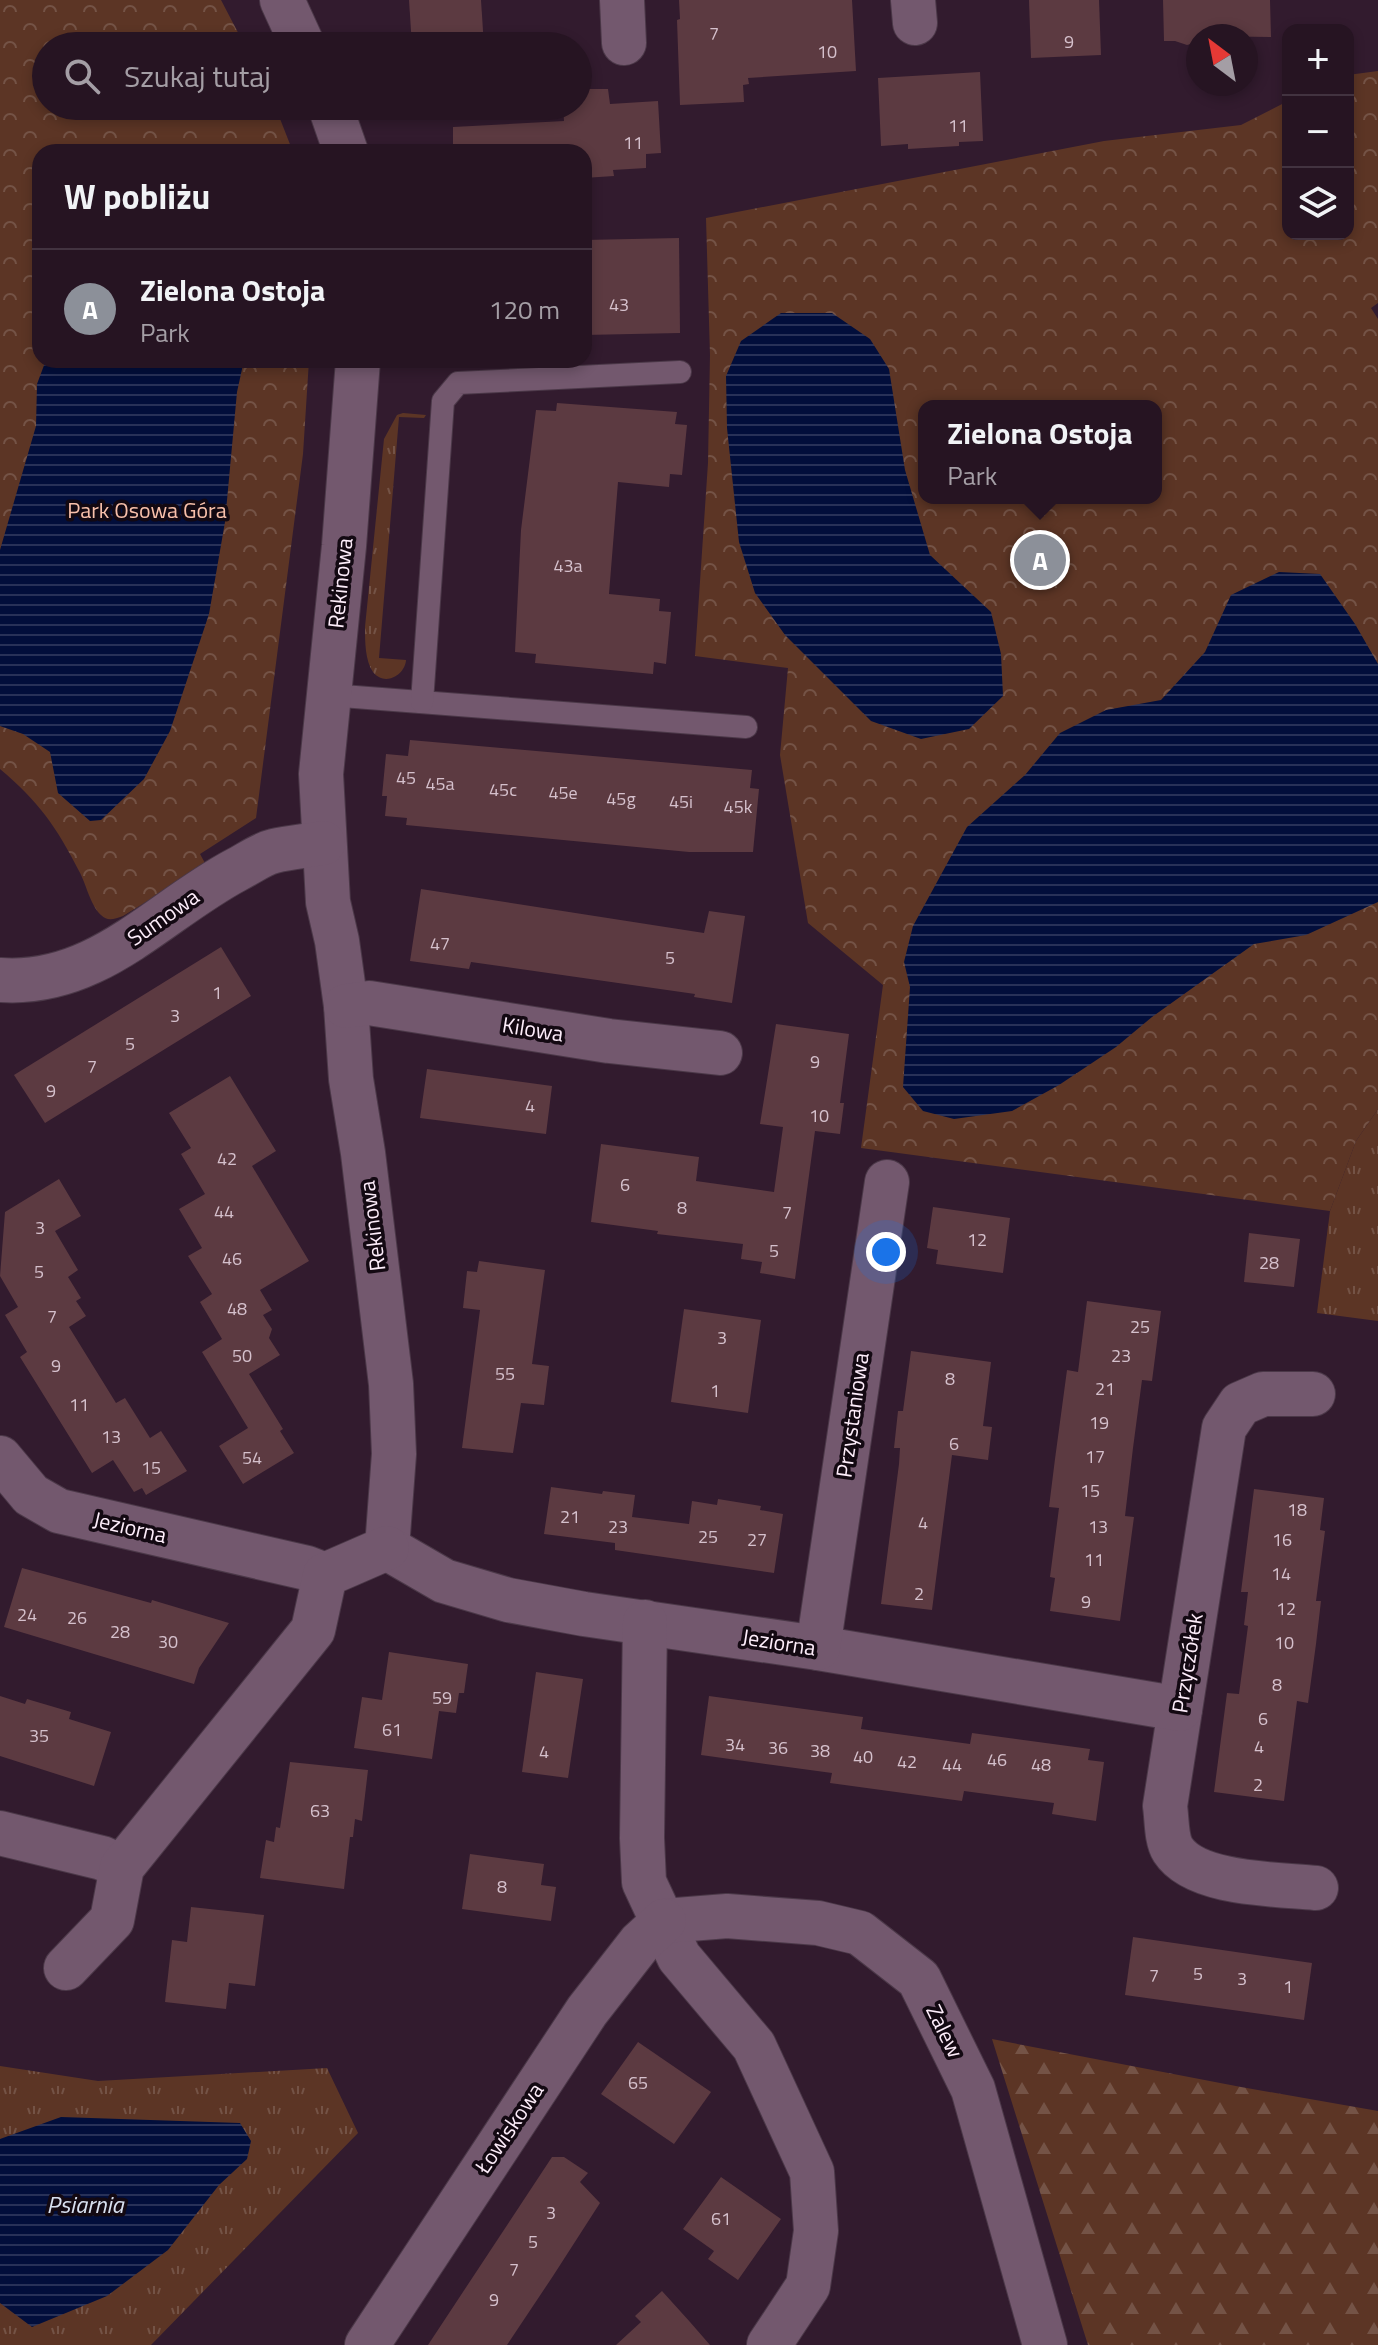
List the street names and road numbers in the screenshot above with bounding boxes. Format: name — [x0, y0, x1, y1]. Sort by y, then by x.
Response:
street label: Rekinowa — [318, 536, 362, 630]
street label: Sumowa — [120, 880, 206, 954]
street label: Kilowa — [500, 1007, 566, 1051]
street label: Rekinowa — [350, 1179, 394, 1273]
street label: Przystaniowa — [826, 1350, 878, 1480]
street label: Jeziorna — [90, 1502, 170, 1552]
street label: Przyczółek — [1162, 1610, 1212, 1715]
street label: Jeziorna — [740, 1619, 818, 1665]
street label: Zalew — [918, 1999, 973, 2064]
street label: Łowiskowa — [465, 2076, 552, 2181]

